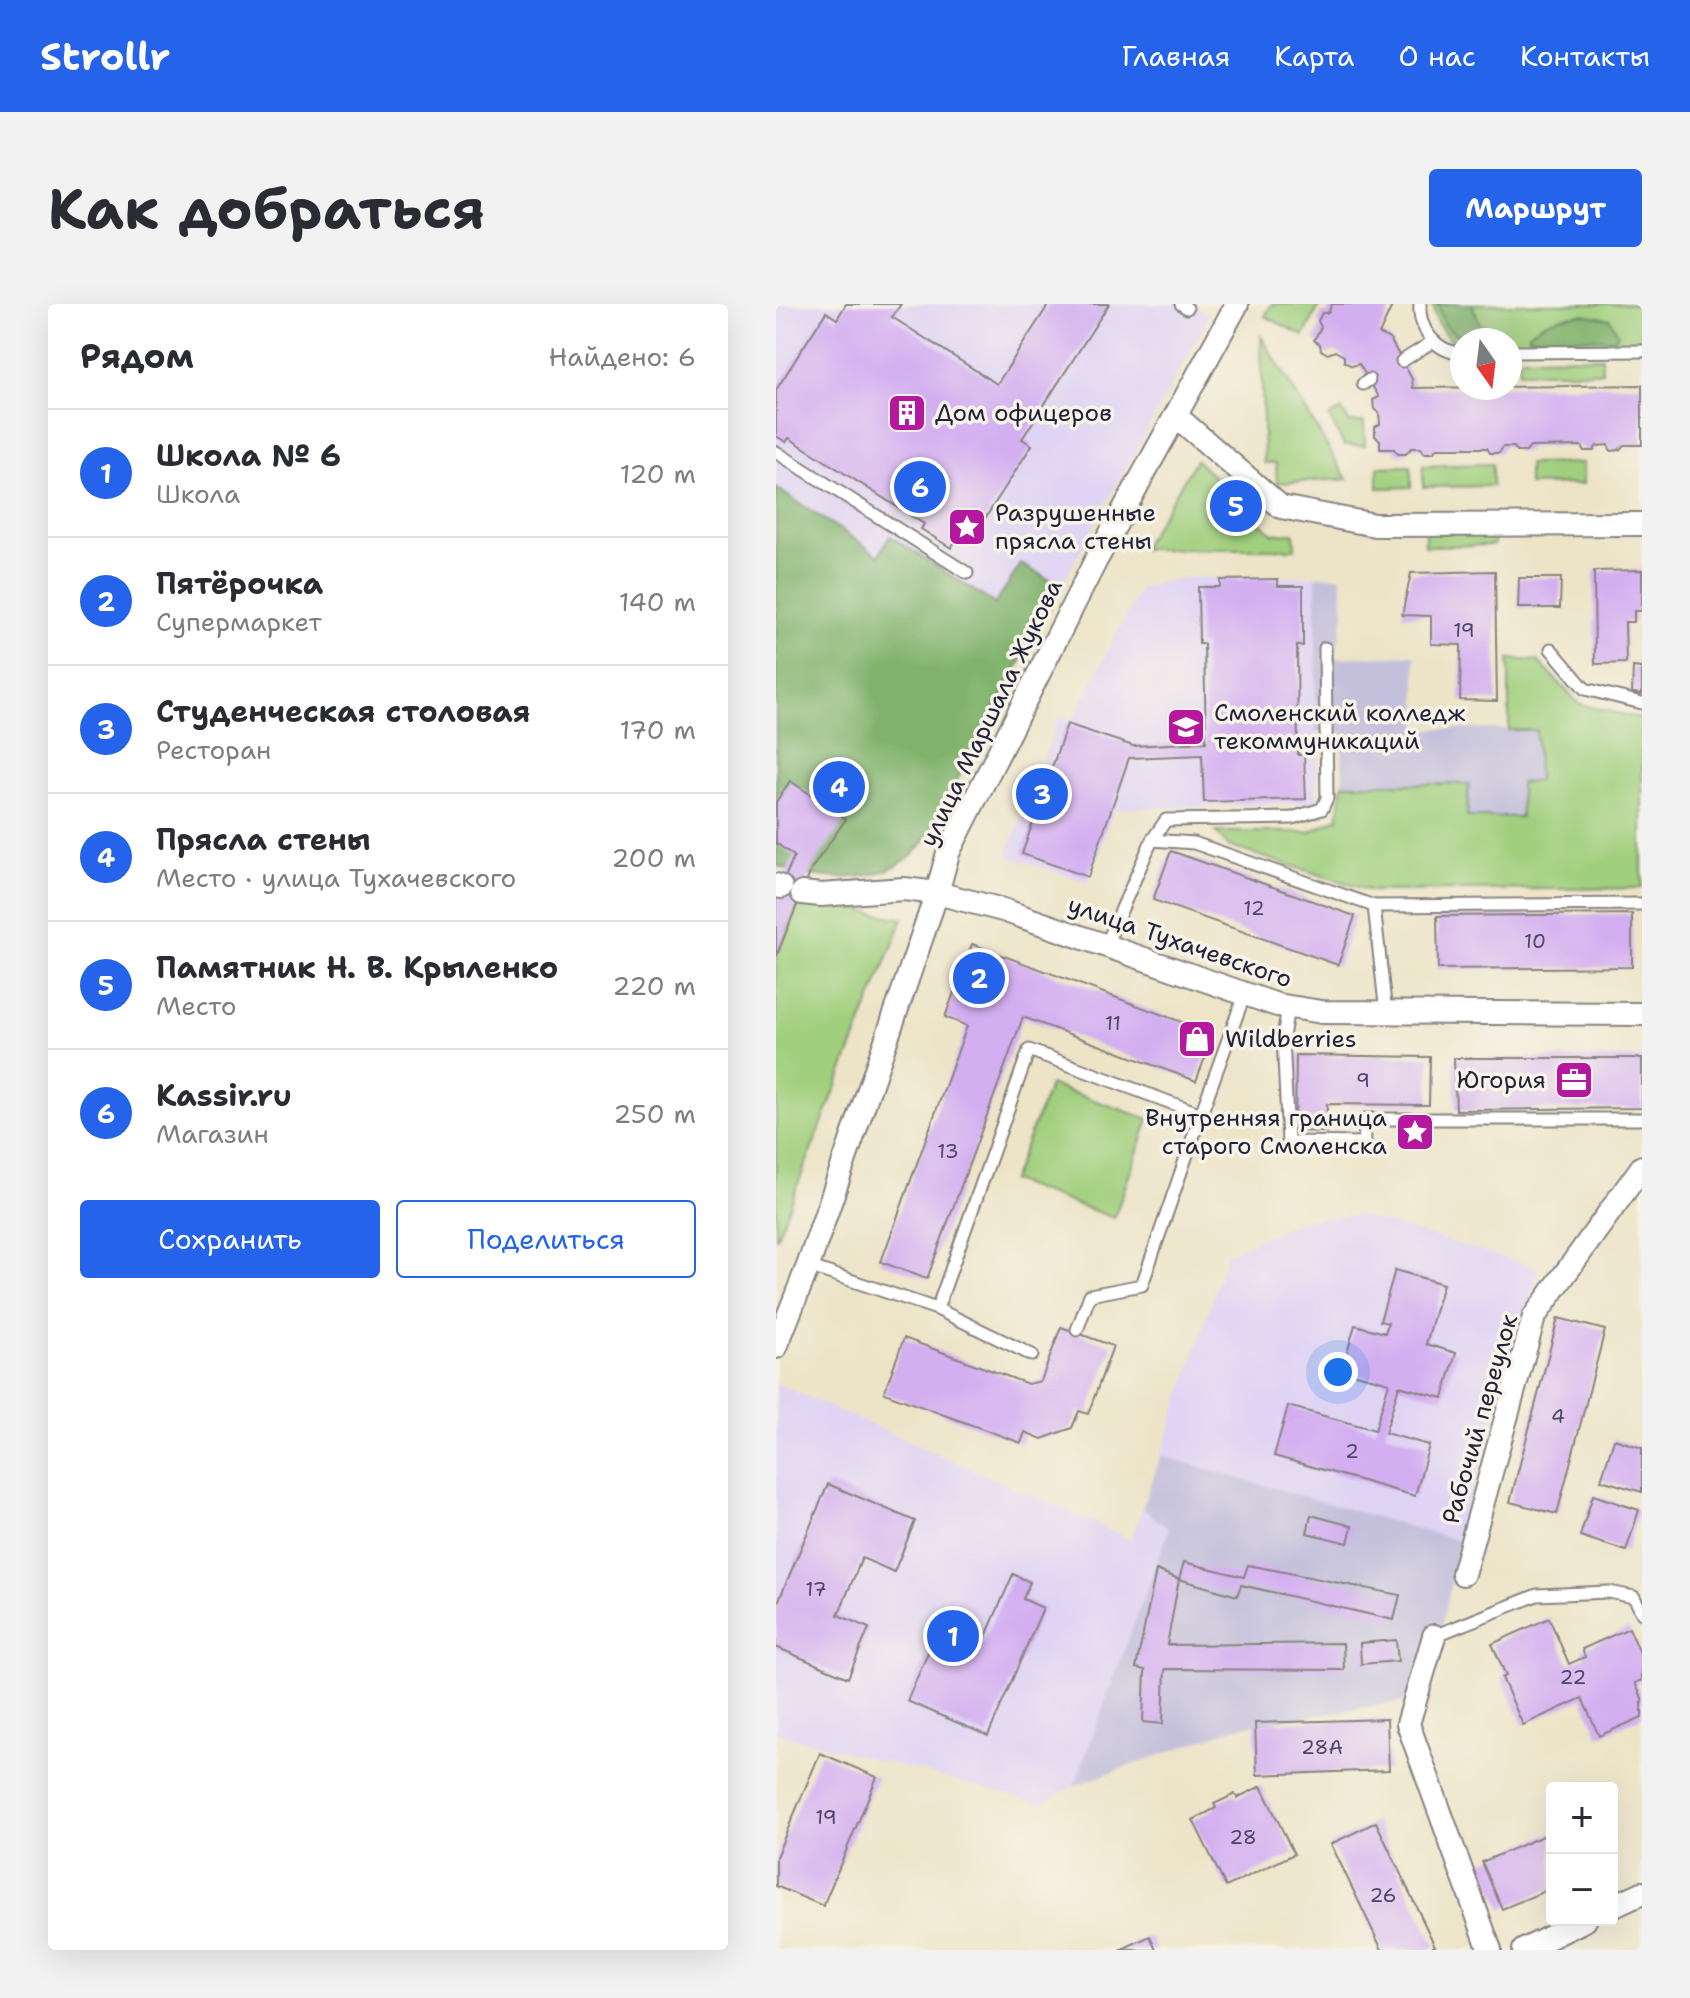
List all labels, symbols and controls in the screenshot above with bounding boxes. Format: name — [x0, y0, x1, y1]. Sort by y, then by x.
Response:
text: Strollr — [40, 31, 170, 82]
text: Главная — [1122, 37, 1230, 75]
text: Карта — [1274, 37, 1354, 75]
text: О нас — [1398, 37, 1476, 75]
text: Контакты — [1520, 37, 1650, 75]
button: Маршрут — [1429, 169, 1642, 247]
text: Как добраться — [48, 171, 485, 246]
north arrow — [1450, 328, 1522, 400]
text: Рядом — [80, 333, 194, 379]
text: Найдено: 6 — [549, 339, 696, 374]
building icon: Дом офицеров — [886, 392, 928, 434]
place label: Дом офицеров — [935, 397, 1112, 429]
text: Школа № 6 — [156, 435, 341, 476]
text: 1 — [100, 456, 112, 491]
text: 120 m — [620, 456, 696, 491]
pin: 6 — [894, 457, 946, 517]
text: Школа — [156, 476, 240, 511]
pin: 5 — [1210, 476, 1262, 536]
place label: Разрушенные прясла стены — [995, 497, 1156, 557]
place icon: Разрушенные прясла стены — [946, 506, 988, 548]
text: Пятёрочка — [156, 563, 323, 604]
street label: улица Маршала Жукова — [912, 574, 1070, 852]
text: 2 — [97, 584, 115, 619]
text: 140 m — [619, 584, 696, 619]
text: Супермаркет — [156, 604, 322, 639]
house number: 19 — [1453, 617, 1475, 643]
text: Студенческая столовая — [156, 691, 531, 732]
place label: Смоленский колледж текоммуникаций — [1214, 697, 1465, 757]
school or university icon: Смоленский колледж текоммуникаций — [1165, 706, 1207, 748]
text: 3 — [97, 712, 115, 747]
text: 170 m — [619, 712, 696, 747]
text: Ресторан — [156, 732, 271, 767]
pin: 4 — [813, 757, 865, 817]
pin: 3 — [1016, 764, 1068, 824]
text: Прясла стены — [156, 819, 371, 860]
text: 4 — [97, 840, 115, 875]
text: 200 m — [611, 840, 696, 875]
text: Место · улица Тухачевского — [156, 860, 516, 895]
street label: улица Тухачевского — [1064, 889, 1296, 995]
house number: 12 — [1243, 895, 1265, 921]
house number: 10 — [1524, 928, 1546, 954]
text: Памятник Н. В. Крыленко — [156, 947, 558, 988]
pin: 2 — [953, 948, 1005, 1008]
text: 5 — [98, 968, 114, 1003]
text: 220 m — [612, 968, 696, 1003]
text: Место — [156, 988, 237, 1023]
house number: 11 — [1105, 1010, 1121, 1036]
shop icon: Wildberries — [1176, 1018, 1218, 1060]
place label: Wildberries — [1225, 1023, 1357, 1055]
office icon: Югория — [1553, 1059, 1595, 1101]
place label: Югория — [1457, 1064, 1546, 1096]
house number: 9 — [1356, 1067, 1370, 1093]
text: Kassir.ru — [156, 1075, 292, 1116]
text: 6 — [97, 1096, 115, 1131]
text: 250 m — [613, 1096, 696, 1131]
place label: Внутренняя граница старого Смоленска — [1145, 1102, 1387, 1162]
place icon: Внутренняя граница старого Смоленска — [1394, 1111, 1436, 1153]
text: Магазин — [156, 1116, 269, 1151]
house number: 13 — [937, 1138, 959, 1164]
button: Сохранить — [80, 1200, 380, 1278]
button: Поделиться — [396, 1200, 696, 1278]
street label: Рабочий переулок — [1435, 1310, 1525, 1528]
your location — [1318, 1352, 1358, 1392]
house number: 4 — [1551, 1403, 1565, 1429]
house number: 2 — [1345, 1438, 1359, 1464]
house number: 17 — [805, 1576, 827, 1602]
pin: 1 — [927, 1606, 979, 1666]
house number: 22 — [1560, 1664, 1587, 1690]
house number: 28А — [1301, 1734, 1343, 1760]
map controls — [1546, 1782, 1618, 1926]
button: + — [1546, 1782, 1618, 1854]
house number: 19 — [815, 1804, 837, 1830]
house number: 28 — [1229, 1824, 1257, 1850]
button: − — [1546, 1854, 1618, 1926]
house number: 26 — [1369, 1882, 1397, 1908]

